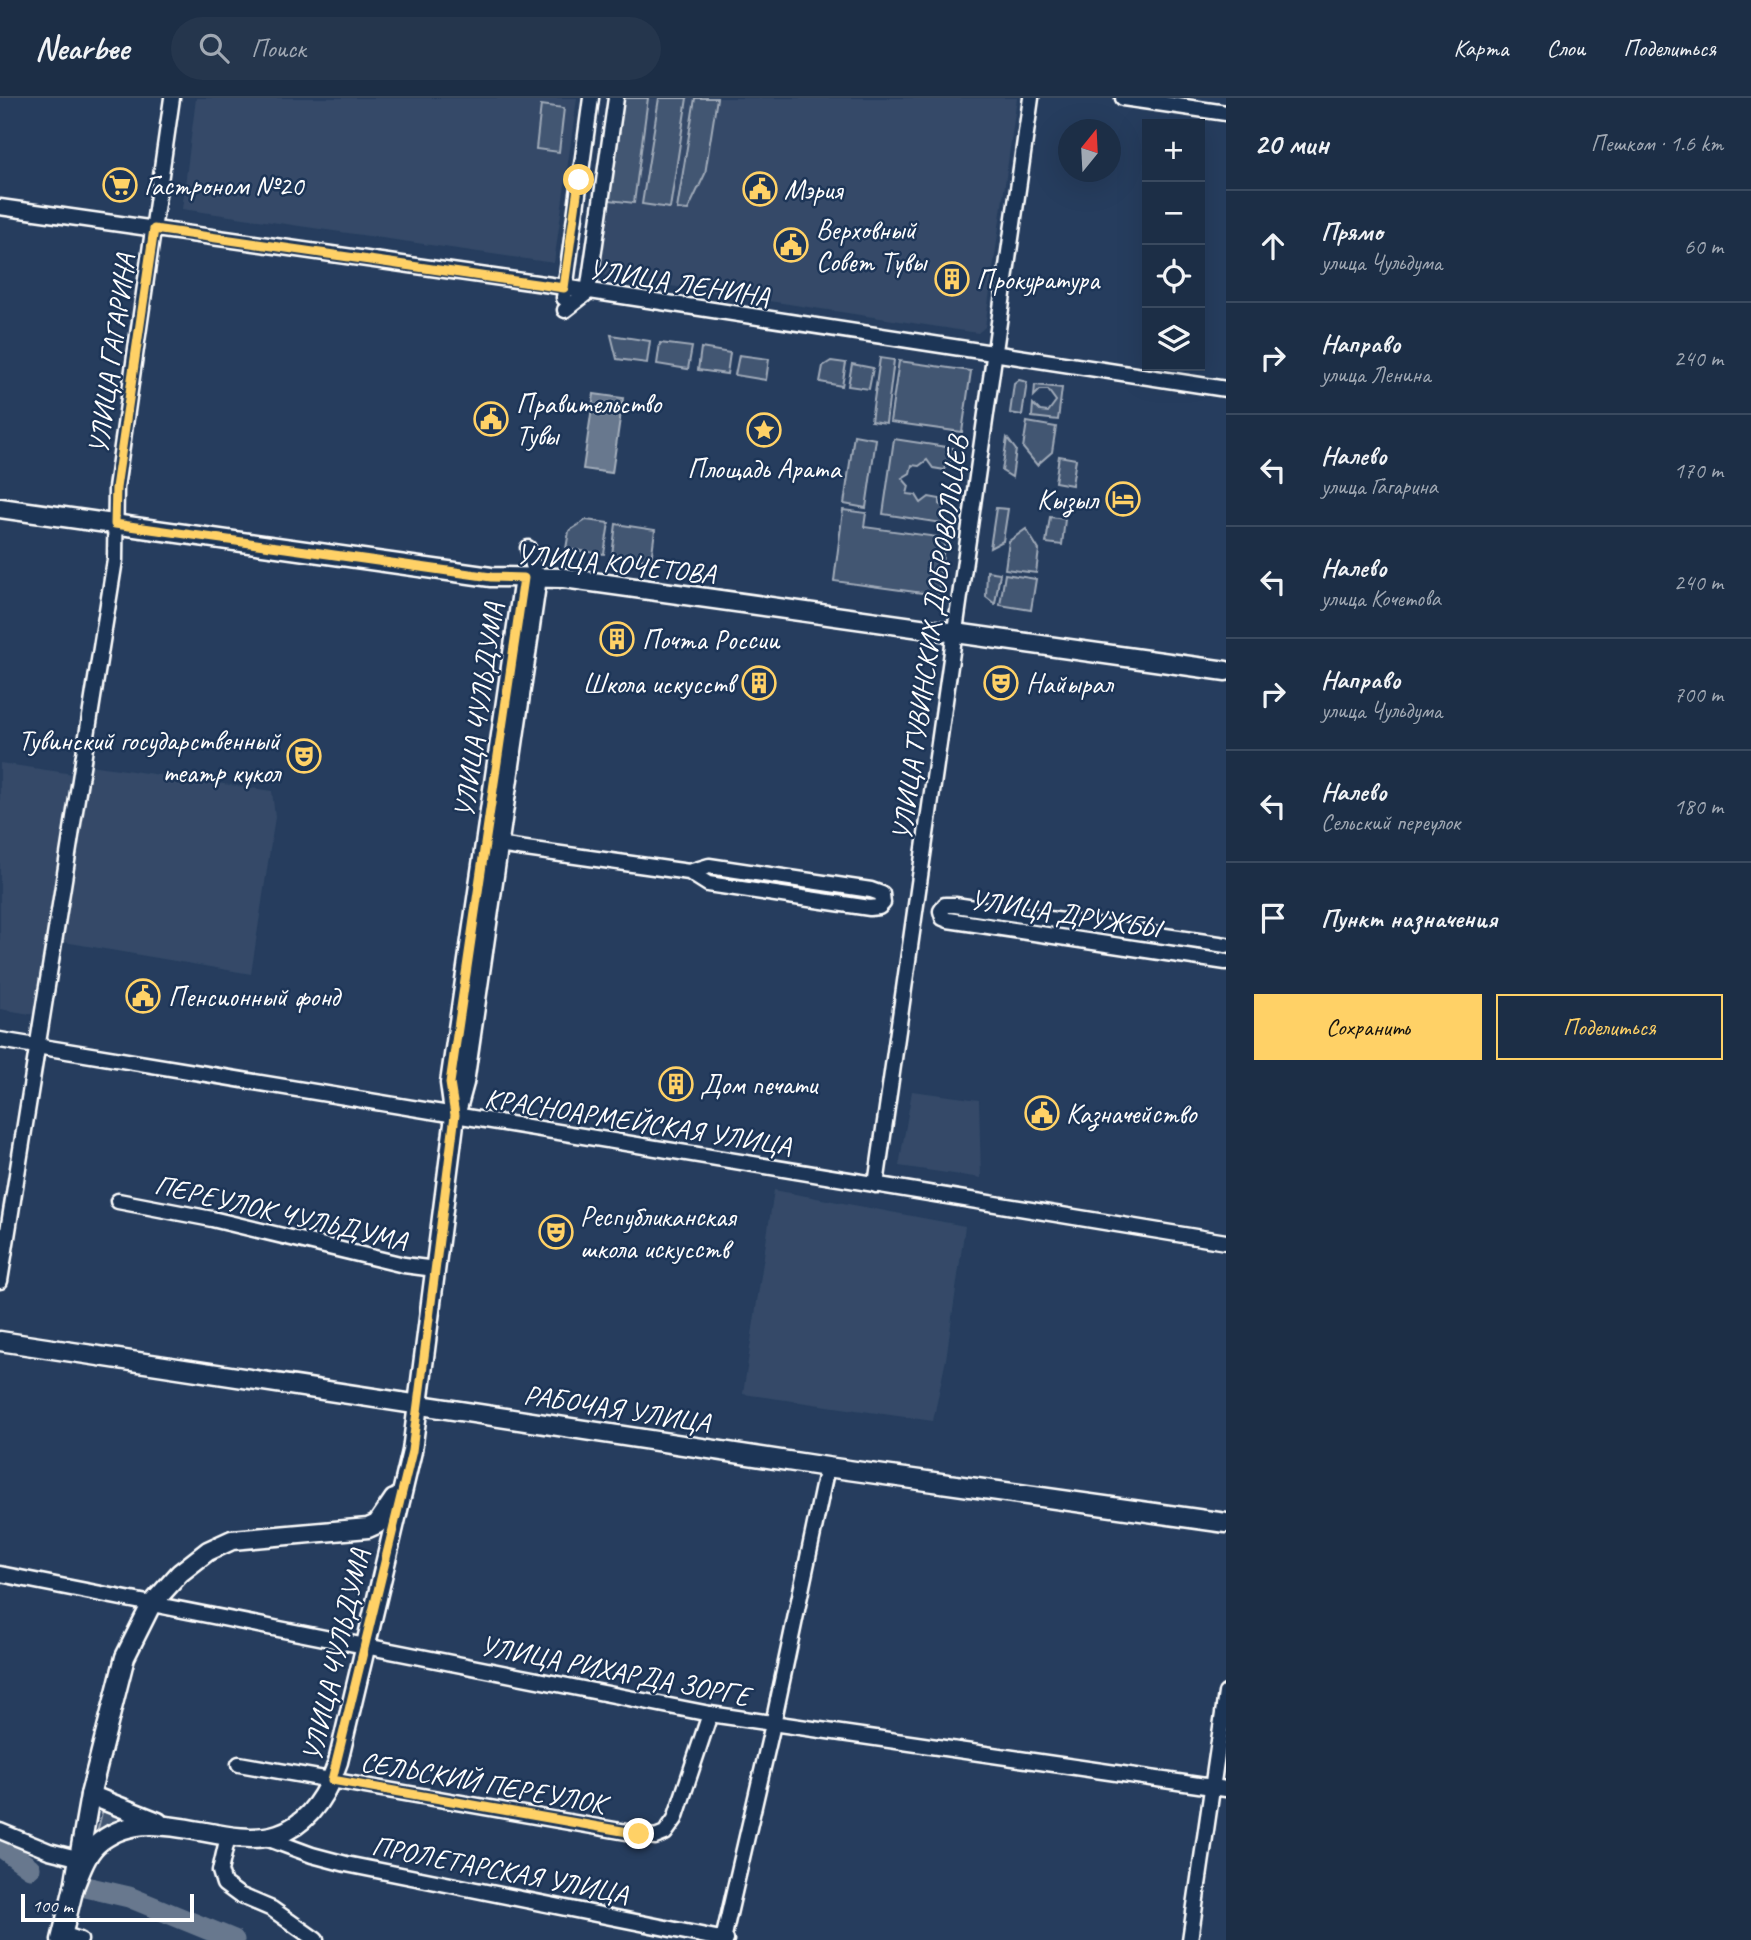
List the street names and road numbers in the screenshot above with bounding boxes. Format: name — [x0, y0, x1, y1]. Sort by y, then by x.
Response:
street label: УЛИЦА ГАГАРИНА — [80, 250, 143, 456]
street label: УЛИЦА ЛЕНИНА — [586, 251, 773, 314]
street label: УЛИЦА ТУВИНСКИХ ДОБРОВОЛЬЦЕВ — [884, 431, 976, 843]
street label: УЛИЦА КОЧЕТОВА — [515, 536, 719, 592]
street label: УЛИЦА ЧУЛЬДУМА — [446, 599, 511, 820]
street label: УЛИЦА ДРУЖБЫ — [968, 881, 1167, 946]
street label: КРАСНОАРМЕЙСКАЯ УЛИЦА — [482, 1080, 794, 1163]
street label: ПЕРЕУЛОК ЧУЛЬДУМА — [151, 1166, 412, 1259]
street label: РАБОЧАЯ УЛИЦА — [521, 1377, 714, 1441]
street label: УЛИЦА ЧУЛЬДУМА — [294, 1545, 377, 1765]
street label: УЛИЦА РИХАРДА ЗОРГЕ — [477, 1627, 756, 1714]
street label: СЕЛЬСКИЙ ПЕРЕУЛОК — [358, 1744, 614, 1822]
street label: ПРОЛЕТАРСКАЯ УЛИЦА — [369, 1827, 632, 1912]

